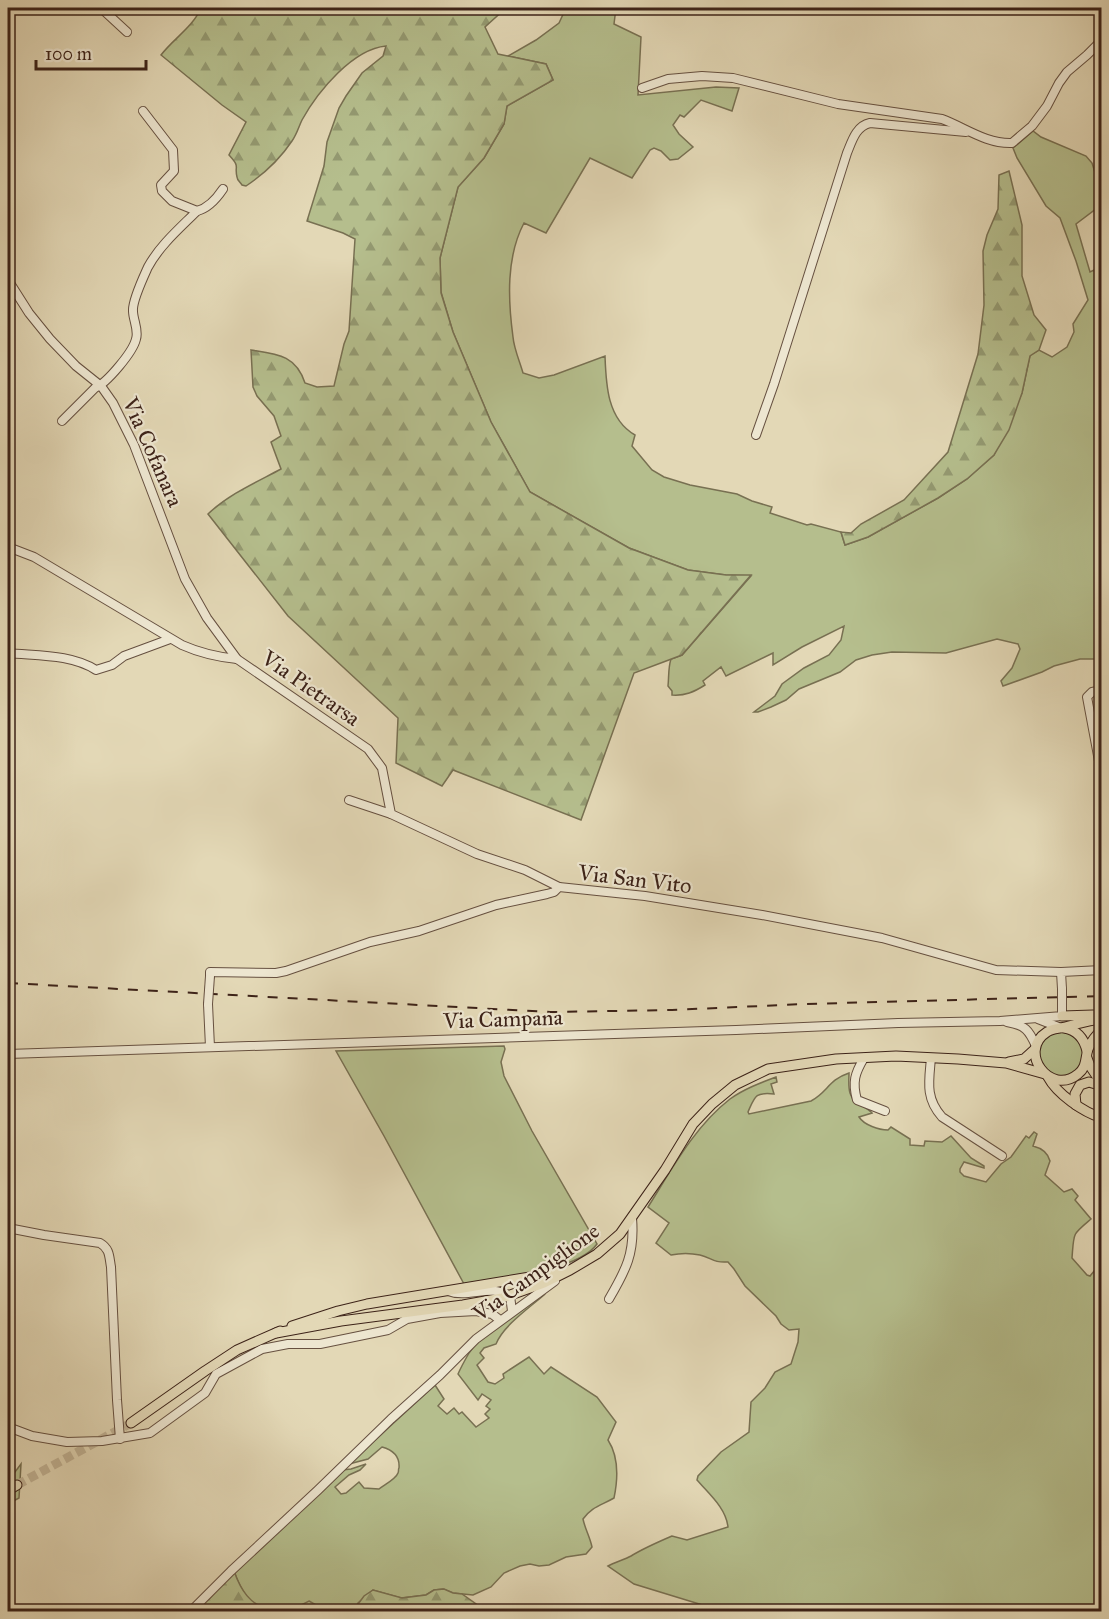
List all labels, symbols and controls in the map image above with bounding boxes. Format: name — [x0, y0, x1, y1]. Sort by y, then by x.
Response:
scale bar — [36, 33, 146, 71]
text: 100 m — [45, 43, 92, 65]
street label: Via Cofanara — [116, 392, 189, 512]
street label: Via Pietrarsa — [256, 644, 366, 732]
street label: Via San Vito — [576, 859, 693, 899]
street label: Via Campana — [442, 1003, 564, 1035]
street label: Via Campiglione — [467, 1217, 604, 1327]

